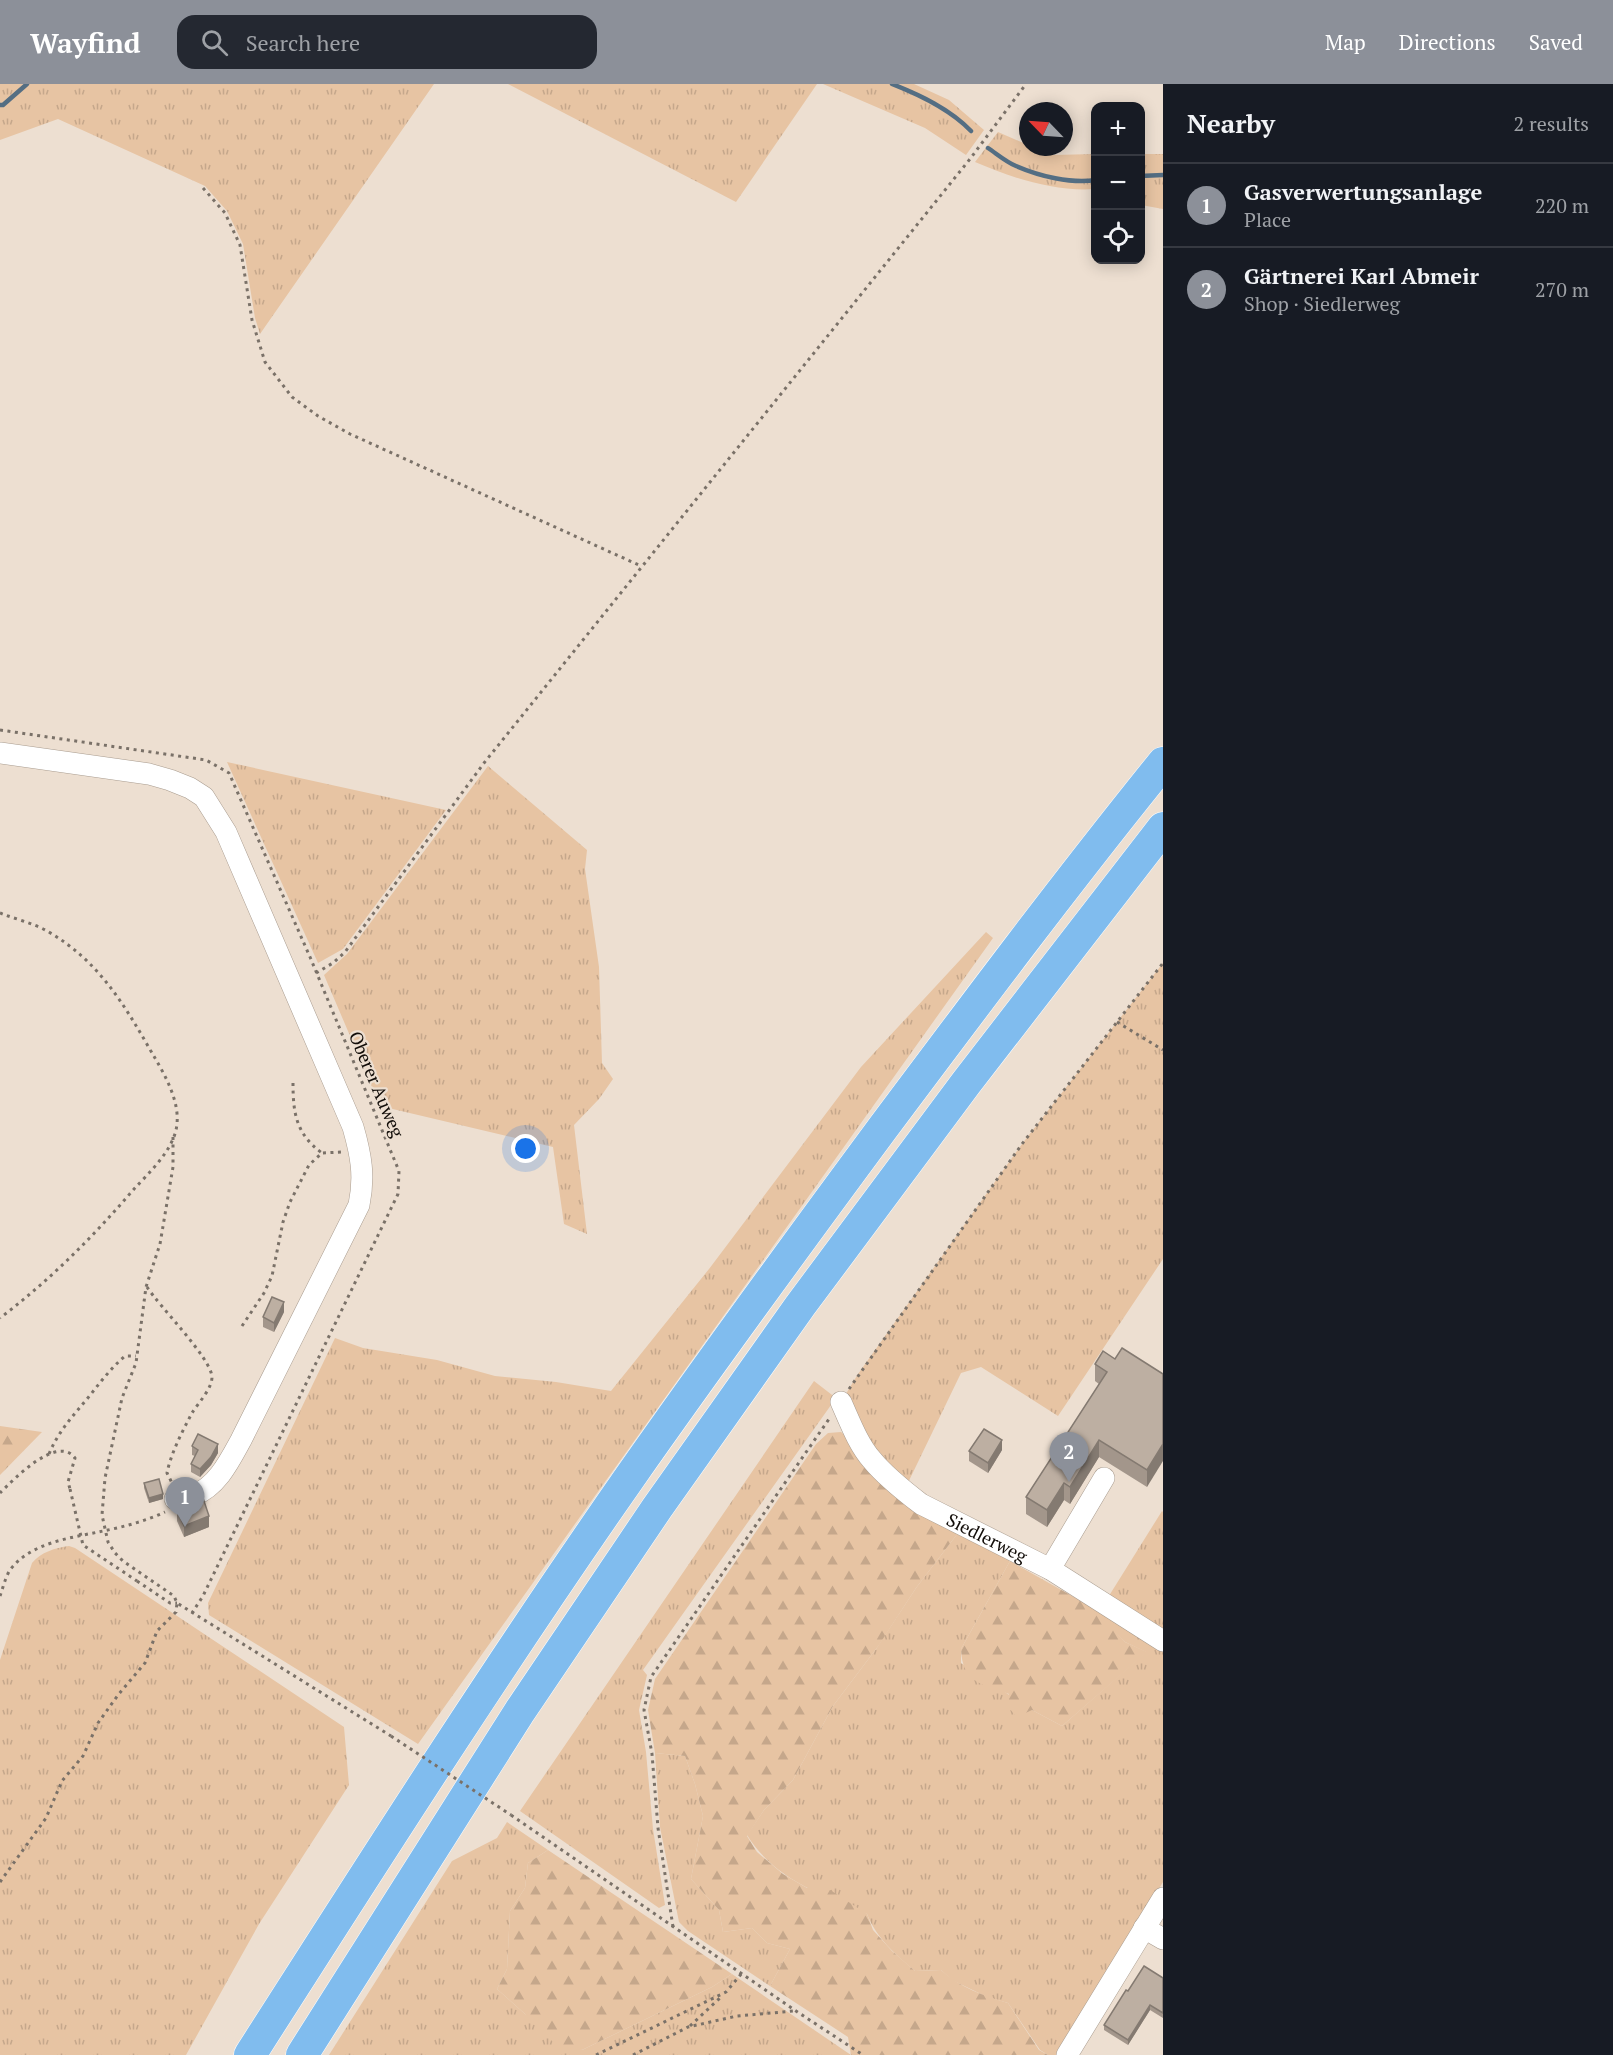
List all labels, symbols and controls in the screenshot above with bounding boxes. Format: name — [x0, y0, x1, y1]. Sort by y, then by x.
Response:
search box — [177, 15, 597, 69]
text: Wayfind — [30, 24, 141, 61]
icon: search — [198, 26, 231, 59]
text: Search here — [246, 28, 360, 57]
text: Map — [1325, 28, 1366, 56]
text: Directions — [1399, 28, 1496, 56]
text: Saved — [1529, 28, 1583, 56]
north arrow — [1019, 102, 1073, 156]
map controls — [1091, 102, 1145, 264]
button: + — [1091, 102, 1145, 156]
text: Nearby — [1187, 106, 1275, 140]
text: 2 results — [1514, 110, 1589, 137]
button: − — [1091, 156, 1145, 210]
text: Gasverwertungsanlage — [1244, 177, 1482, 206]
text: 1 — [1201, 192, 1212, 219]
text: 220 m — [1535, 192, 1589, 219]
text: Place — [1244, 206, 1291, 233]
button: locate — [1091, 210, 1145, 264]
text: Gärtnerei Karl Abmeir — [1244, 261, 1479, 290]
text: 2 — [1201, 276, 1212, 303]
text: 270 m — [1535, 276, 1589, 303]
text: Shop · Siedlerweg — [1244, 290, 1400, 317]
street label: Oberer Auweg — [344, 1027, 410, 1141]
your location — [511, 1134, 540, 1163]
pin: 2 — [1050, 1432, 1088, 1482]
pin: 1 — [166, 1478, 204, 1527]
street label: Siedlerweg — [943, 1507, 1032, 1568]

